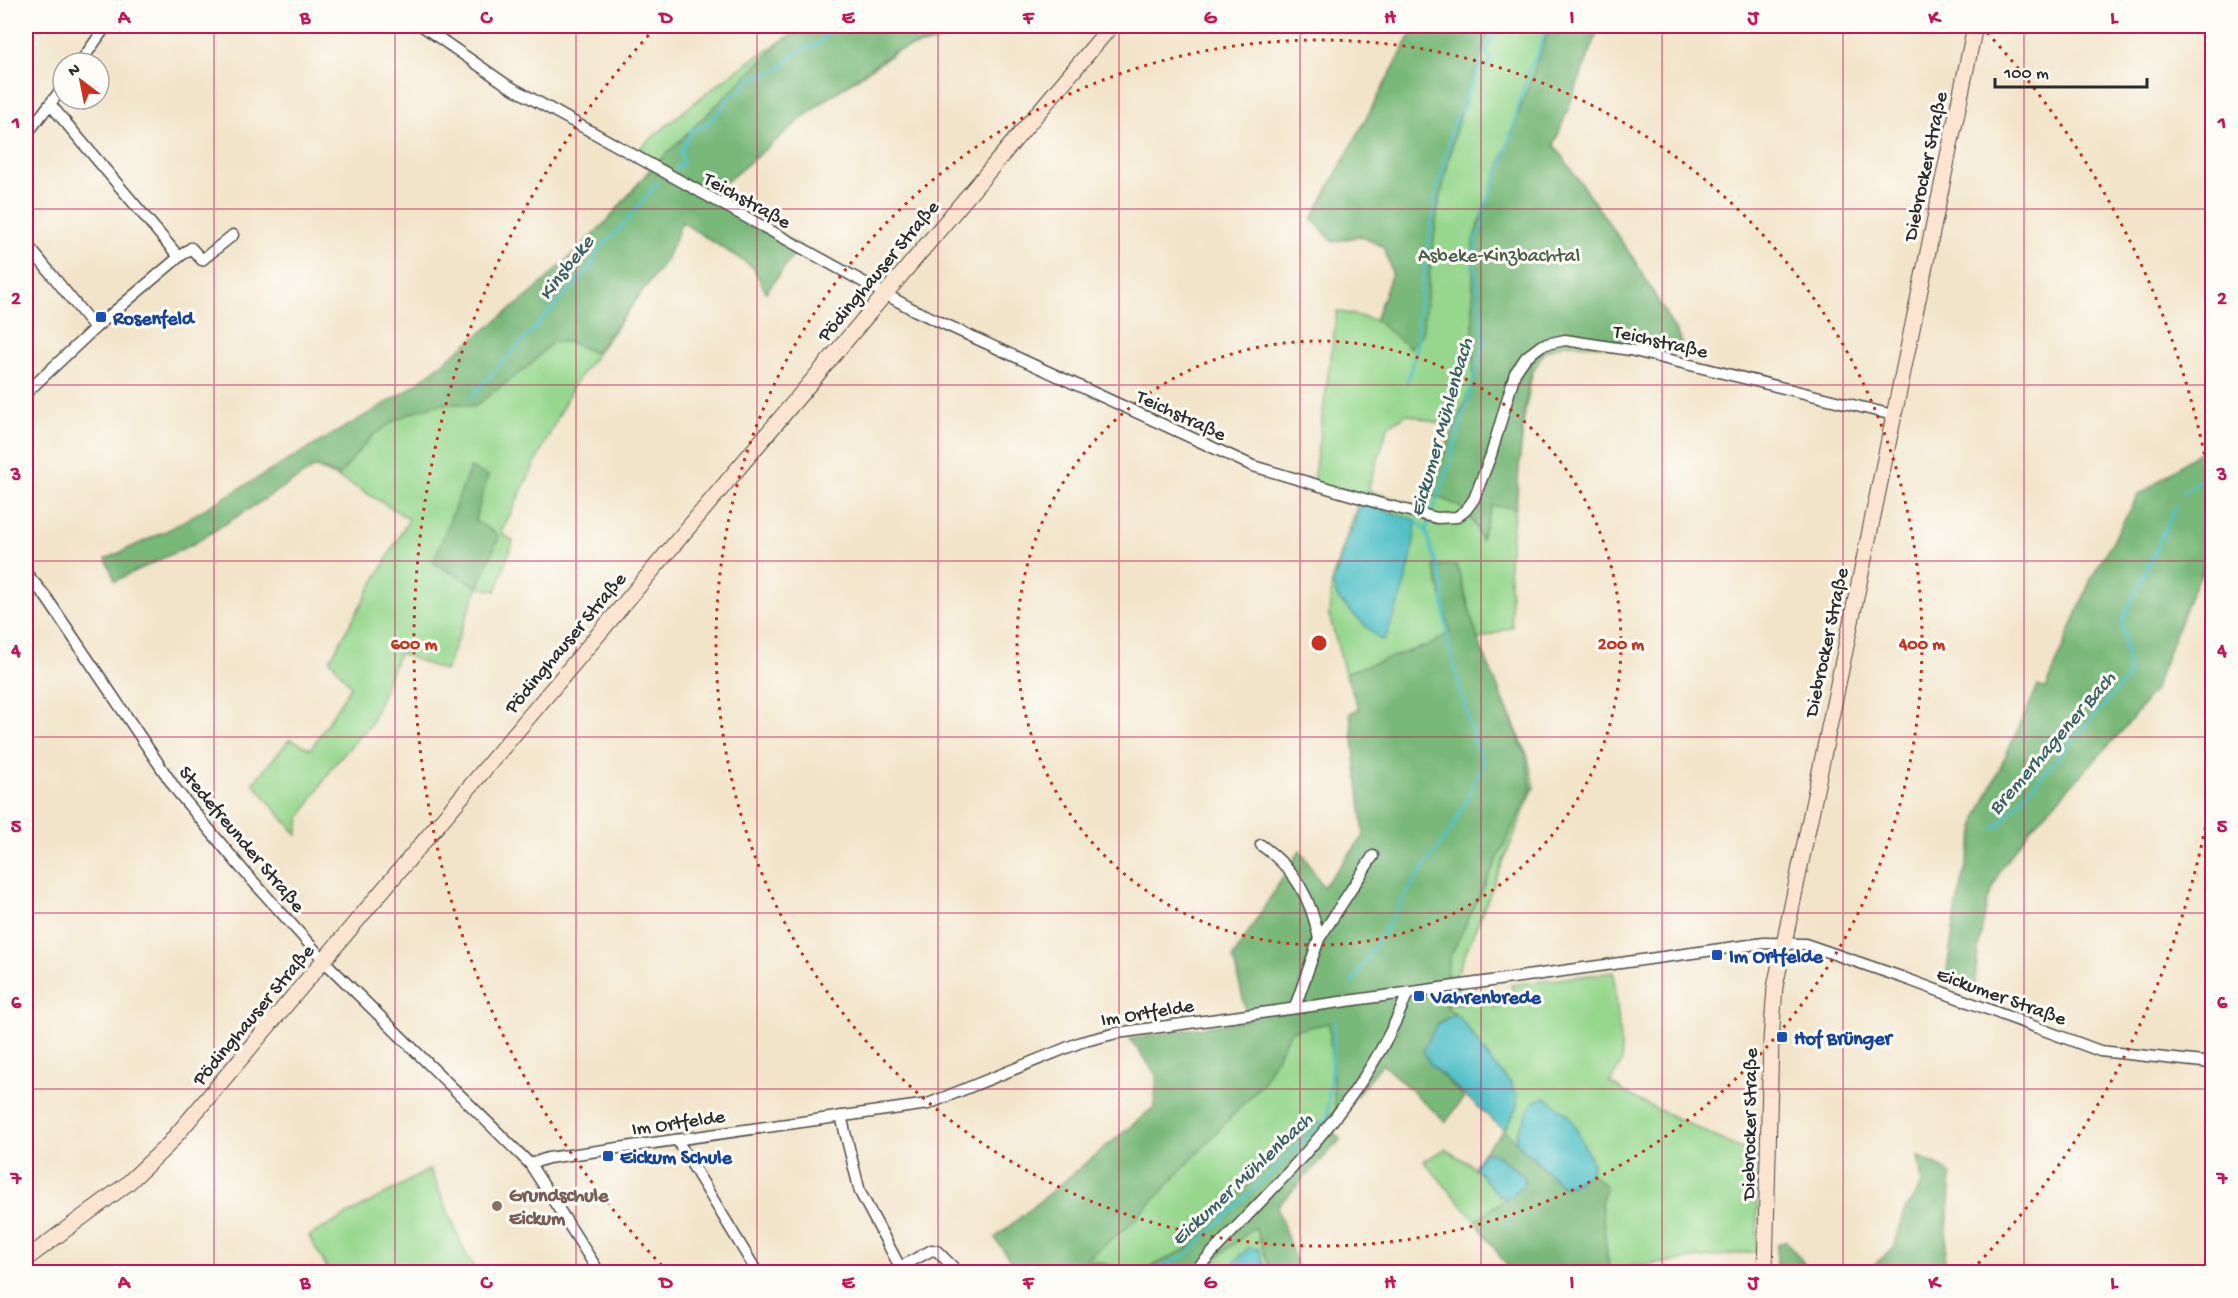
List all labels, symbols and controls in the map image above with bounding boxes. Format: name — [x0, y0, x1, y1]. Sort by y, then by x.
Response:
text: A — [117, 8, 132, 31]
text: B — [299, 8, 311, 31]
text: C — [480, 8, 494, 31]
text: D — [657, 8, 673, 31]
text: E — [842, 8, 856, 31]
text: F — [1022, 8, 1035, 31]
text: G — [1204, 8, 1218, 31]
text: H — [1384, 8, 1396, 31]
text: I — [1570, 8, 1575, 31]
text: J — [1747, 8, 1760, 31]
text: K — [1927, 8, 1942, 31]
text: L — [2110, 8, 2119, 31]
north arrow — [51, 51, 111, 111]
scale bar — [1995, 51, 2146, 89]
text: N — [65, 60, 85, 82]
text: 100 m — [2003, 64, 2049, 85]
street label: Diebrocker Straße — [1900, 89, 1955, 245]
text: 1 — [11, 113, 20, 136]
text: 1 — [2217, 113, 2226, 136]
street label: Teichstraße — [698, 168, 794, 236]
street label: Pödinghauser Straße — [813, 196, 946, 348]
water label: Kinsbeke — [535, 231, 602, 307]
park label: Asbeke-Kinzbachtal — [1418, 246, 1580, 269]
text: 2 — [11, 289, 21, 312]
text: 2 — [2217, 289, 2227, 312]
place label: Rosenfeld — [112, 309, 196, 332]
marker: Rosenfeld — [94, 310, 108, 324]
street label: Teichstraße — [1610, 321, 1710, 366]
water label: Eickumer Mühlenbach — [1406, 335, 1481, 520]
street label: Teichstraße — [1131, 386, 1230, 448]
text: 3 — [10, 465, 21, 488]
text: 3 — [2216, 465, 2227, 488]
street label: Diebrocker Straße — [1801, 565, 1856, 721]
street label: Pödinghauser Straße — [500, 568, 633, 720]
centre of rings — [1309, 633, 1329, 653]
text: 600 m — [391, 635, 438, 656]
text: 200 m — [1598, 635, 1644, 656]
text: 400 m — [1898, 635, 1945, 656]
text: 4 — [10, 641, 21, 664]
text: 4 — [2216, 641, 2227, 664]
water label: Bremerhagener Bach — [1985, 667, 2123, 821]
street label: Stedefreunder Straße — [172, 762, 309, 919]
text: 5 — [11, 817, 22, 840]
text: 5 — [2217, 817, 2228, 840]
street label: Pödinghauser Straße — [188, 940, 321, 1092]
place label: Im Ortfelde — [1729, 947, 1824, 970]
marker: Im Ortfelde — [1710, 948, 1724, 962]
street label: Eickumer Straße — [1933, 964, 2069, 1033]
place label: Vahrenbrede — [1430, 988, 1542, 1011]
marker: Vahrenbrede — [1412, 989, 1426, 1003]
text: 6 — [11, 993, 22, 1016]
text: 6 — [2217, 993, 2228, 1016]
street label: Im Ortfelde — [1099, 996, 1196, 1033]
place label: Hof Brünger — [1794, 1029, 1894, 1052]
marker: Hof Brünger — [1775, 1030, 1789, 1044]
street label: Diebrocker Straße — [1739, 1047, 1764, 1202]
street label: Im Ortfelde — [630, 1106, 727, 1142]
water label: Eickumer Mühlenbach — [1167, 1108, 1320, 1253]
place label: Eickum Schule — [620, 1148, 732, 1171]
marker: Eickum Schule — [601, 1149, 615, 1163]
text: 7 — [10, 1169, 23, 1192]
text: 7 — [2216, 1169, 2229, 1192]
place label: Grundschule Eickum — [509, 1186, 609, 1232]
marker: Grundschule Eickum — [490, 1199, 504, 1213]
text: A — [117, 1273, 132, 1296]
text: B — [299, 1273, 311, 1296]
text: C — [480, 1273, 494, 1296]
text: D — [657, 1273, 673, 1296]
text: E — [842, 1273, 856, 1296]
text: F — [1022, 1273, 1035, 1296]
text: G — [1204, 1273, 1218, 1296]
text: H — [1384, 1273, 1396, 1296]
text: I — [1570, 1273, 1575, 1296]
text: J — [1747, 1273, 1760, 1296]
text: K — [1927, 1273, 1942, 1296]
text: L — [2110, 1273, 2119, 1296]

